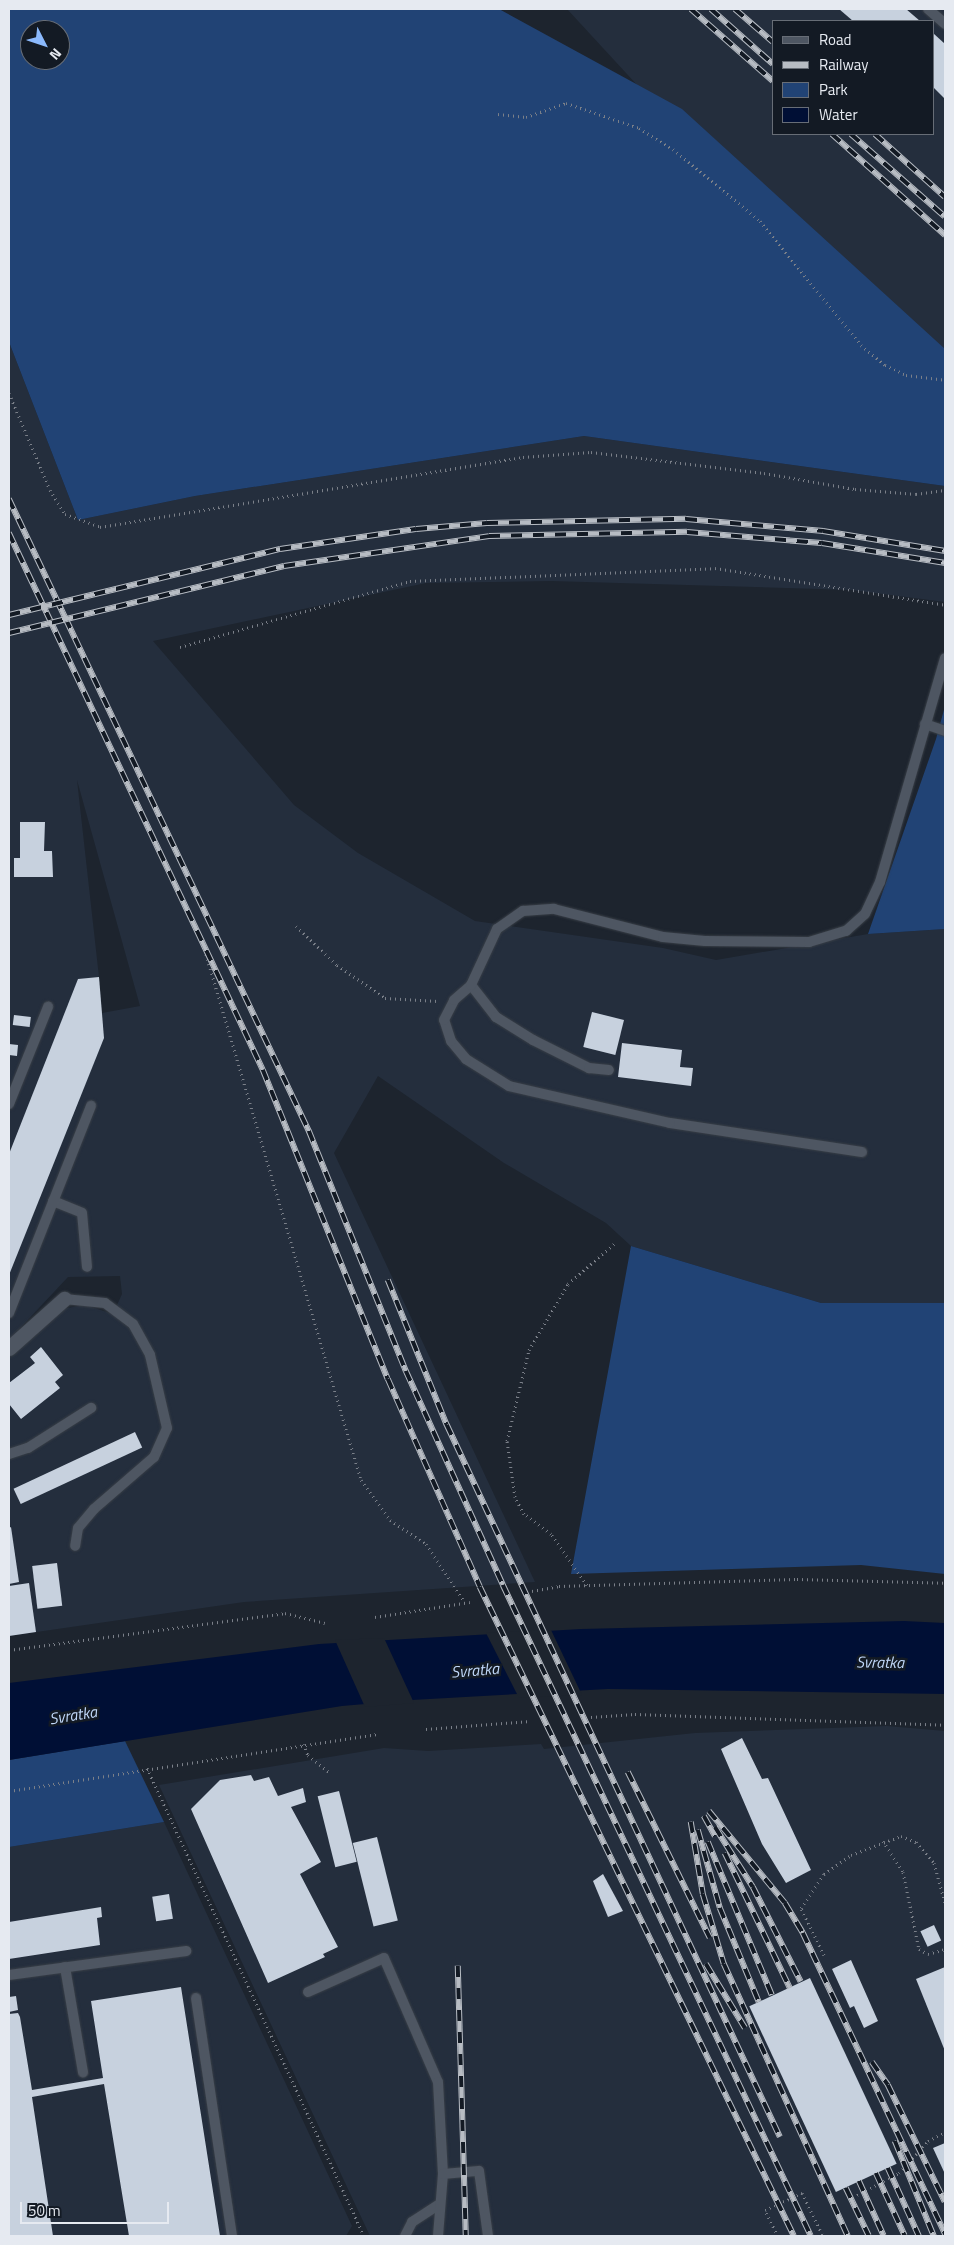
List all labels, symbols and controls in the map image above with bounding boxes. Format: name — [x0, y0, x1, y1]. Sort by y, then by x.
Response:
north arrow — [20, 20, 70, 70]
legend — [772, 20, 934, 135]
text: Road — [819, 28, 851, 51]
text: N — [45, 44, 67, 65]
text: Railway — [819, 53, 869, 76]
text: Park — [819, 78, 848, 101]
text: Water — [819, 103, 858, 126]
water label: Svratka — [856, 1652, 904, 1672]
water label: Svratka — [450, 1658, 500, 1682]
water label: Svratka — [48, 1702, 98, 1728]
scale bar — [22, 2192, 171, 2224]
text: 50 m — [28, 2199, 61, 2222]

